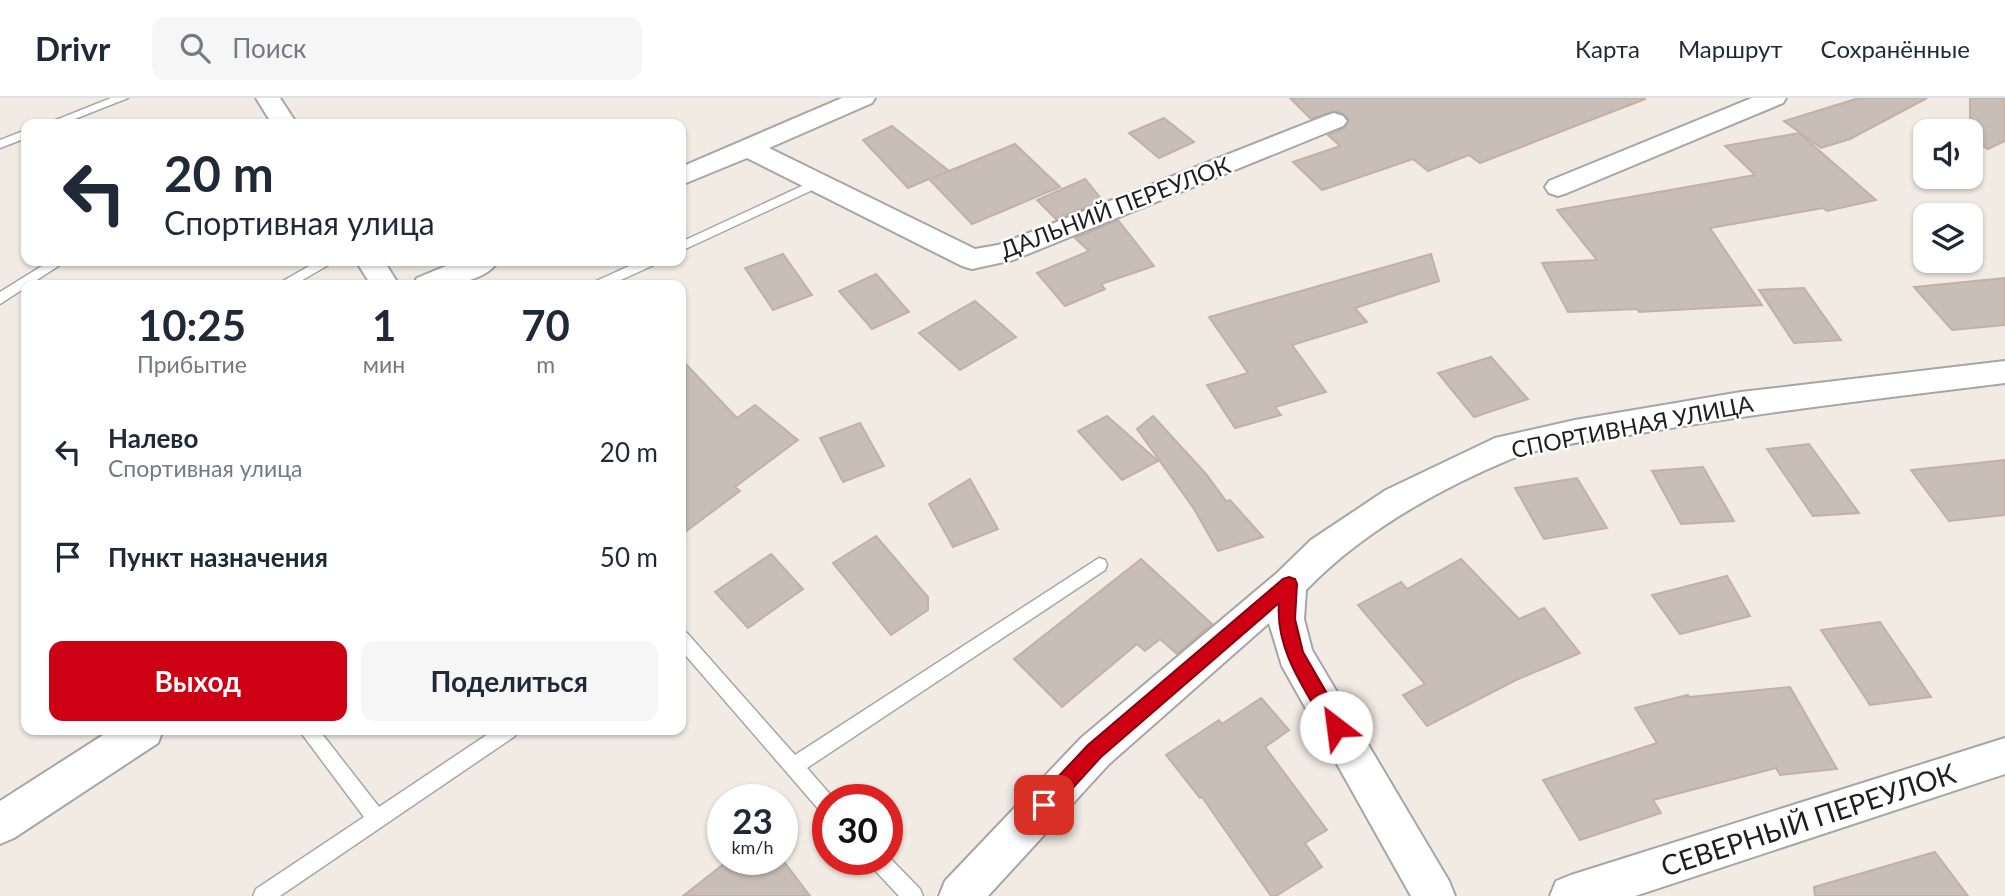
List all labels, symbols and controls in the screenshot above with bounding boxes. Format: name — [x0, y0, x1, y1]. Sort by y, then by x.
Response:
search box — [152, 17, 642, 80]
text: Drivr — [35, 28, 110, 68]
icon: search — [176, 29, 214, 67]
text: Поиск — [232, 32, 307, 64]
text: Карта — [1575, 34, 1640, 63]
text: Маршрут — [1678, 34, 1783, 63]
text: Сохранённые — [1821, 34, 1970, 63]
map controls — [1913, 119, 1983, 273]
button: sound — [1913, 119, 1983, 189]
text: 20 m — [164, 144, 274, 202]
icon: left — [49, 147, 140, 238]
street label: ДАЛЬНИЙ ПЕРЕУЛОК — [996, 150, 1234, 264]
text: Спортивная улица — [164, 203, 435, 242]
button: layers — [1913, 203, 1983, 273]
text: 10:25 — [138, 300, 246, 350]
text: 1 — [372, 300, 396, 350]
text: 70 — [521, 300, 570, 350]
text: Прибытие — [137, 350, 247, 378]
text: мин — [363, 350, 405, 378]
text: m — [536, 350, 555, 378]
street label: СПОРТИВНАЯ УЛИЦА — [1509, 389, 1756, 463]
text: Налево — [108, 422, 198, 454]
icon: left — [49, 433, 87, 471]
text: 20 m — [600, 436, 658, 468]
text: Спортивная улица — [108, 454, 303, 482]
icon: arrive — [49, 538, 87, 576]
text: Пункт назначения — [108, 541, 328, 573]
text: 50 m — [600, 541, 658, 573]
button: Выход — [49, 641, 347, 721]
button: Поделиться — [361, 641, 658, 721]
position arrow — [1299, 690, 1373, 764]
street label: СЕВЕРНЫЙ ПЕРЕУЛОК — [1656, 755, 1960, 883]
pin — [1014, 775, 1074, 835]
speed limit sign: 30 — [812, 784, 903, 875]
icon: arrive — [1025, 786, 1063, 824]
text: 23 — [732, 799, 773, 841]
text: km/h — [731, 836, 774, 858]

